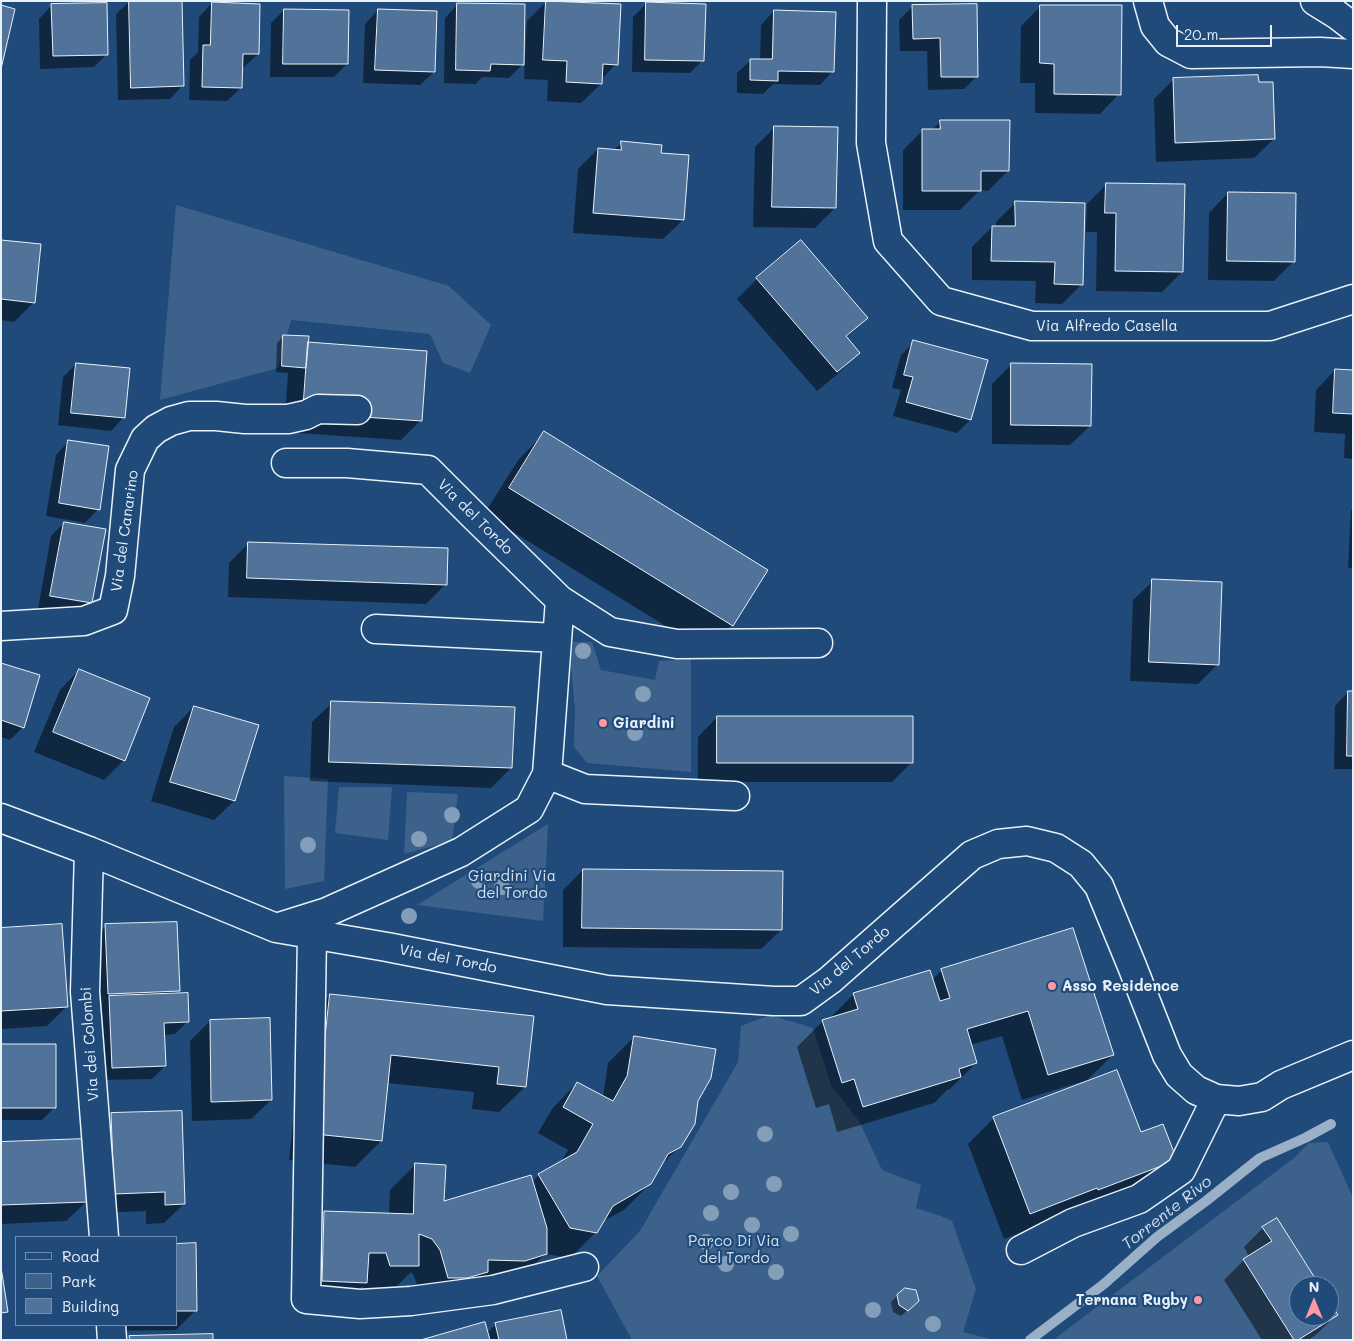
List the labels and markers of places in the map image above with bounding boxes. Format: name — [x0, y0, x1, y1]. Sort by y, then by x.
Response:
place label: Giardini — [613, 714, 675, 732]
marker: Giardini — [597, 717, 609, 729]
place label: Asso Residence — [1062, 977, 1179, 995]
marker: Asso Residence — [1046, 980, 1058, 992]
place label: Ternana Rugby — [1076, 1291, 1188, 1309]
marker: Ternana Rugby — [1192, 1294, 1204, 1306]

